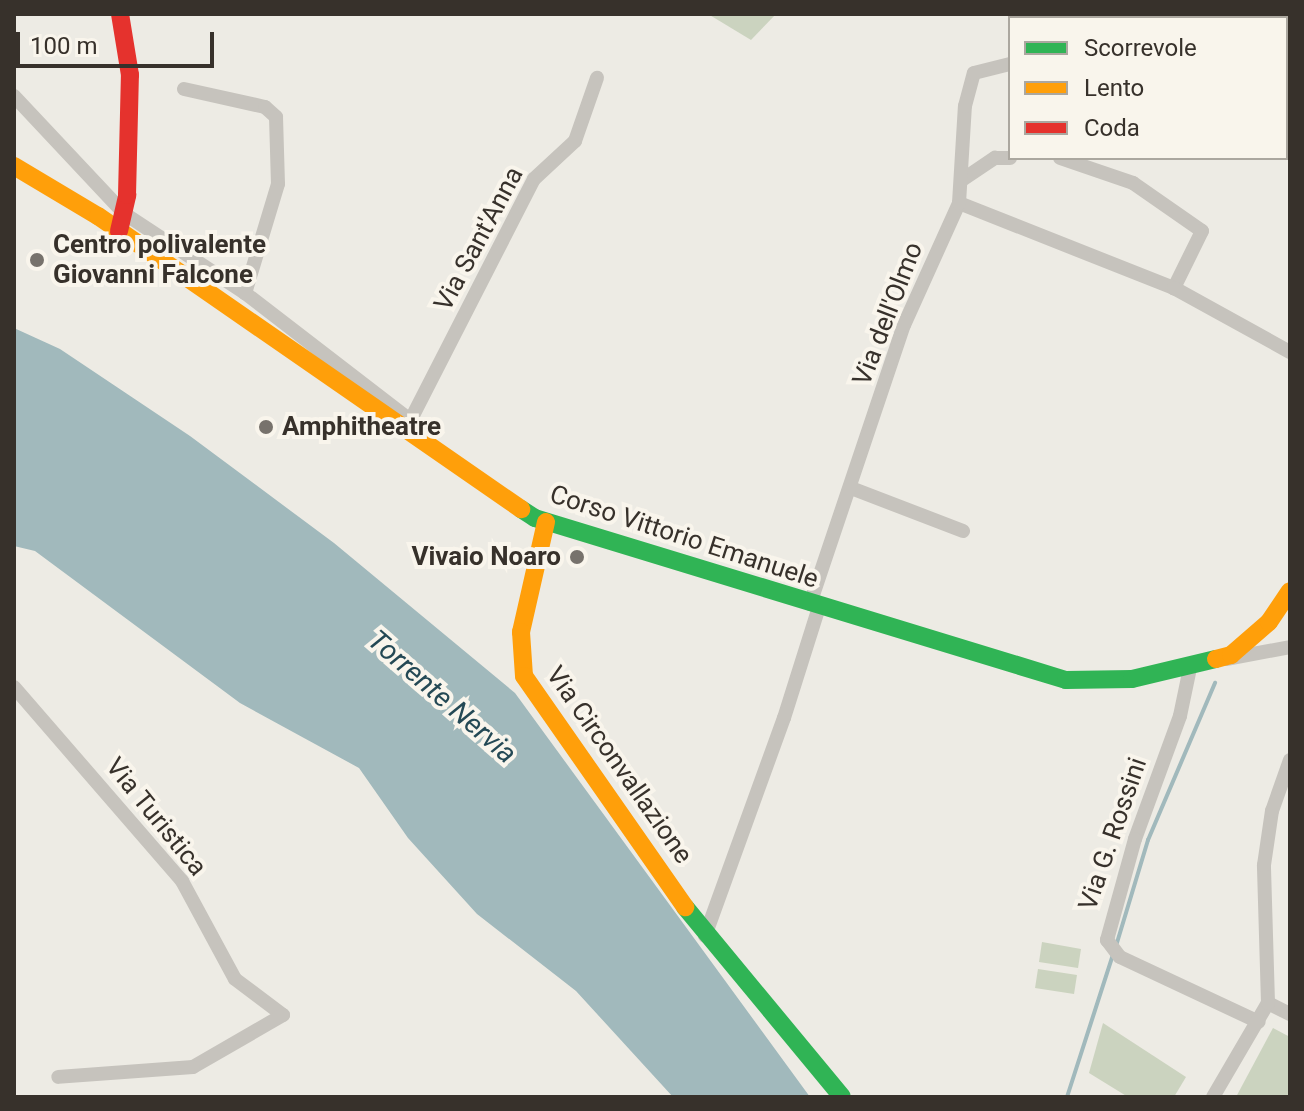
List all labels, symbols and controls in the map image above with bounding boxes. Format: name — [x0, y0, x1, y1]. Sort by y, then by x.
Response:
scale bar — [20, 16, 218, 66]
legend — [1008, 16, 1288, 160]
text: 100 m — [30, 32, 97, 60]
text: Scorrevole — [1084, 34, 1197, 62]
text: Lento — [1084, 74, 1144, 102]
text: Coda — [1084, 114, 1140, 142]
street label: Via Sant'Anna — [428, 162, 530, 316]
place label: Centro polivalente Giovanni Falcone — [53, 229, 266, 290]
street label: Via dell'Olmo — [846, 238, 930, 390]
marker: Centro polivalente Giovanni Falcone — [28, 251, 46, 269]
place label: Amphitheatre — [282, 411, 441, 443]
marker: Amphitheatre — [257, 418, 275, 436]
street label: Corso Vittorio Emanuele — [546, 479, 822, 595]
place label: Vivaio Noaro — [411, 541, 561, 573]
marker: Vivaio Noaro — [568, 548, 586, 566]
water label: Torrente Nervia — [361, 623, 523, 771]
street label: Via Circonvallazione — [539, 660, 699, 870]
street label: Via Turistica — [99, 752, 213, 882]
street label: Via G. Rossini — [1072, 754, 1154, 914]

